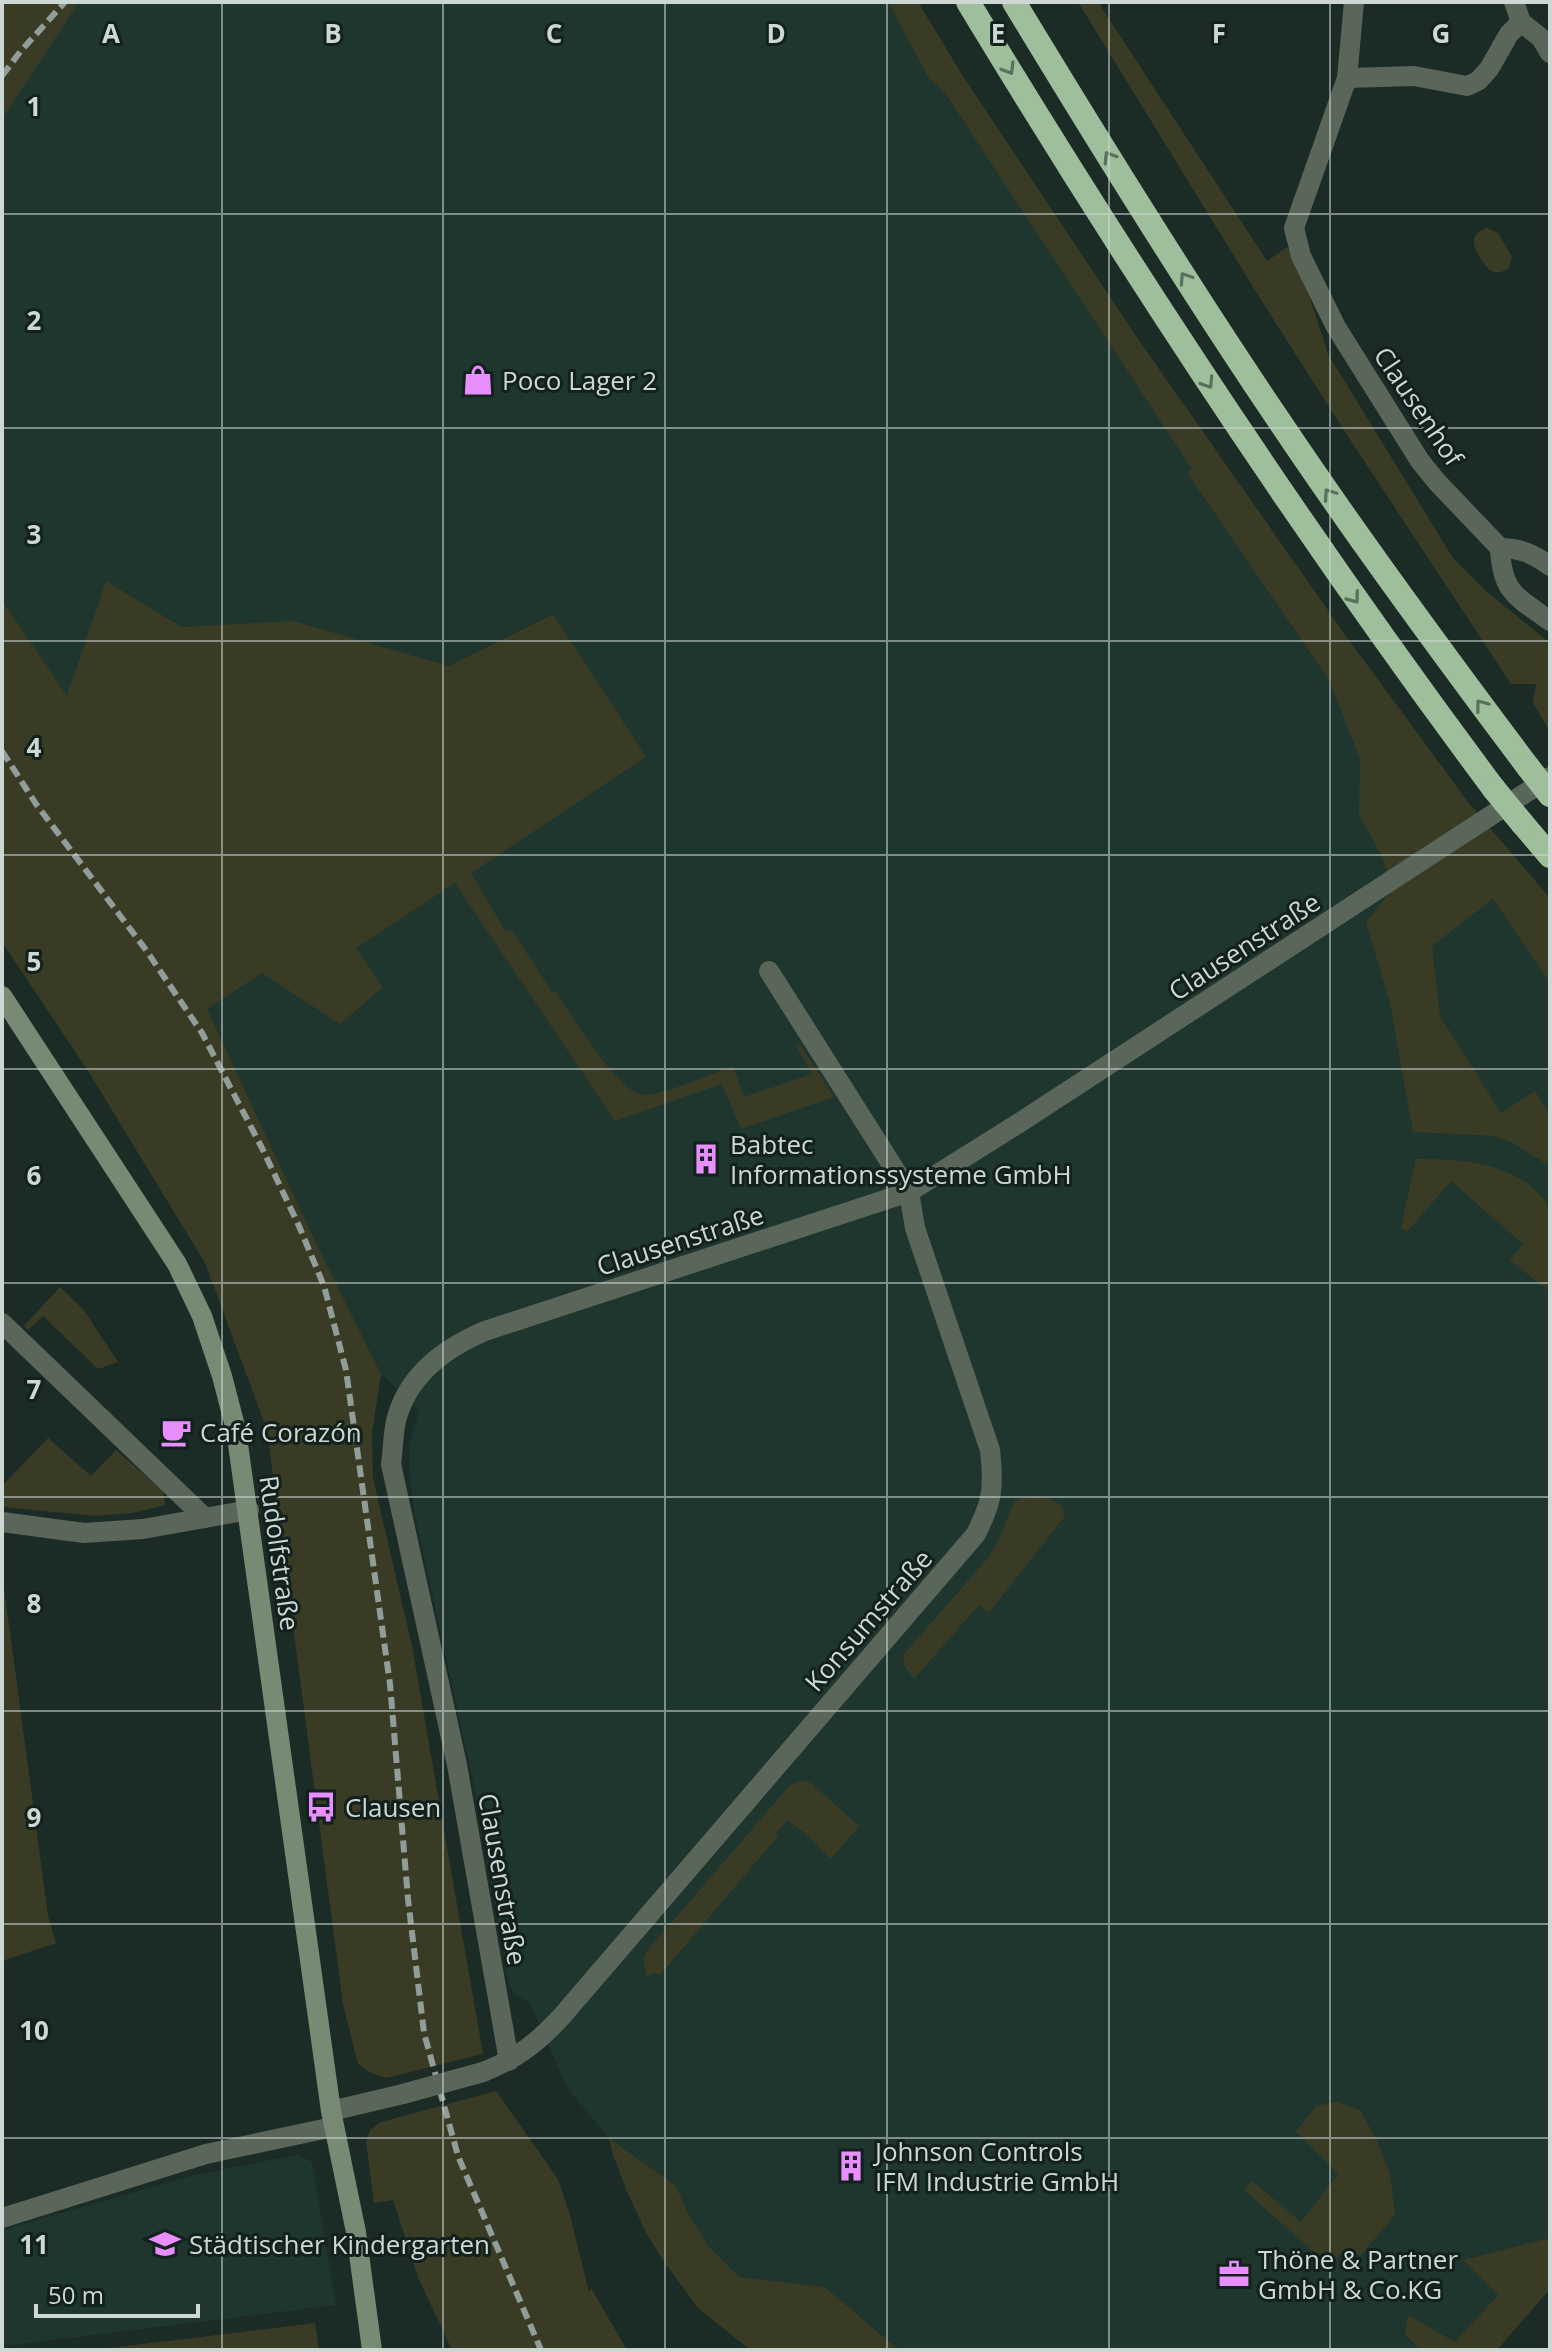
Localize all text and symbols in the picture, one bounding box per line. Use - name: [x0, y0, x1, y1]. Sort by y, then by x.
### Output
- text: A: [102, 15, 120, 51]
- text: B: [324, 15, 342, 51]
- text: C: [546, 15, 562, 51]
- text: D: [766, 15, 786, 51]
- text: E: [991, 15, 1005, 51]
- text: F: [1212, 15, 1226, 51]
- text: G: [1432, 15, 1450, 51]
- one-way arrow: [999, 60, 1015, 75]
- text: 1: [27, 88, 41, 124]
- one-way arrow: [1104, 151, 1119, 166]
- one-way arrow: [1180, 272, 1195, 286]
- text: 2: [27, 302, 42, 338]
- street label: Clausenhof: [1366, 339, 1473, 474]
- place label: Poco Lager 2: [502, 362, 657, 398]
- shop icon: Poco Lager 2: [461, 363, 495, 397]
- one-way arrow: [1198, 374, 1213, 388]
- one-way arrow: [1324, 488, 1339, 502]
- text: 3: [27, 516, 41, 552]
- one-way arrow: [1344, 589, 1359, 603]
- one-way arrow: [1476, 699, 1491, 714]
- text: 4: [27, 729, 42, 765]
- street label: Clausenstraße: [1161, 884, 1327, 1008]
- text: 5: [27, 943, 41, 979]
- place label: Babtec Informationssysteme GmbH: [730, 1126, 1072, 1192]
- building icon: Babtec Informationssysteme GmbH: [689, 1142, 723, 1176]
- text: 6: [27, 1157, 42, 1193]
- street label: Clausenstraße: [592, 1196, 768, 1284]
- text: 7: [27, 1371, 42, 1407]
- place label: Café Corazón: [200, 1414, 362, 1450]
- cafe icon: Café Corazón: [159, 1415, 193, 1449]
- street label: Rudolfstraße: [251, 1473, 309, 1633]
- street label: Konsumstraße: [796, 1541, 940, 1699]
- text: 8: [27, 1585, 41, 1621]
- place label: Clausen: [345, 1789, 441, 1825]
- bus stop icon: Clausen: [304, 1790, 338, 1824]
- street label: Clausenstraße: [470, 1790, 536, 1968]
- text: 9: [27, 1799, 41, 1835]
- text: 10: [19, 2012, 49, 2048]
- place label: Johnson Controls IFM Industrie GmbH: [872, 2133, 1119, 2199]
- building icon: Johnson Controls IFM Industrie GmbH: [834, 2149, 868, 2183]
- text: 11: [19, 2226, 49, 2262]
- place label: Städtischer Kindergarten: [189, 2226, 490, 2262]
- school or university icon: Städtischer Kindergarten: [148, 2227, 182, 2261]
- place label: Thöne & Partner GmbH & Co.KG: [1258, 2241, 1458, 2307]
- office icon: Thöne & Partner GmbH & Co.KG: [1217, 2257, 1251, 2291]
- scale bar: [36, 2268, 198, 2318]
- text: 50 m: [48, 2278, 104, 2311]

